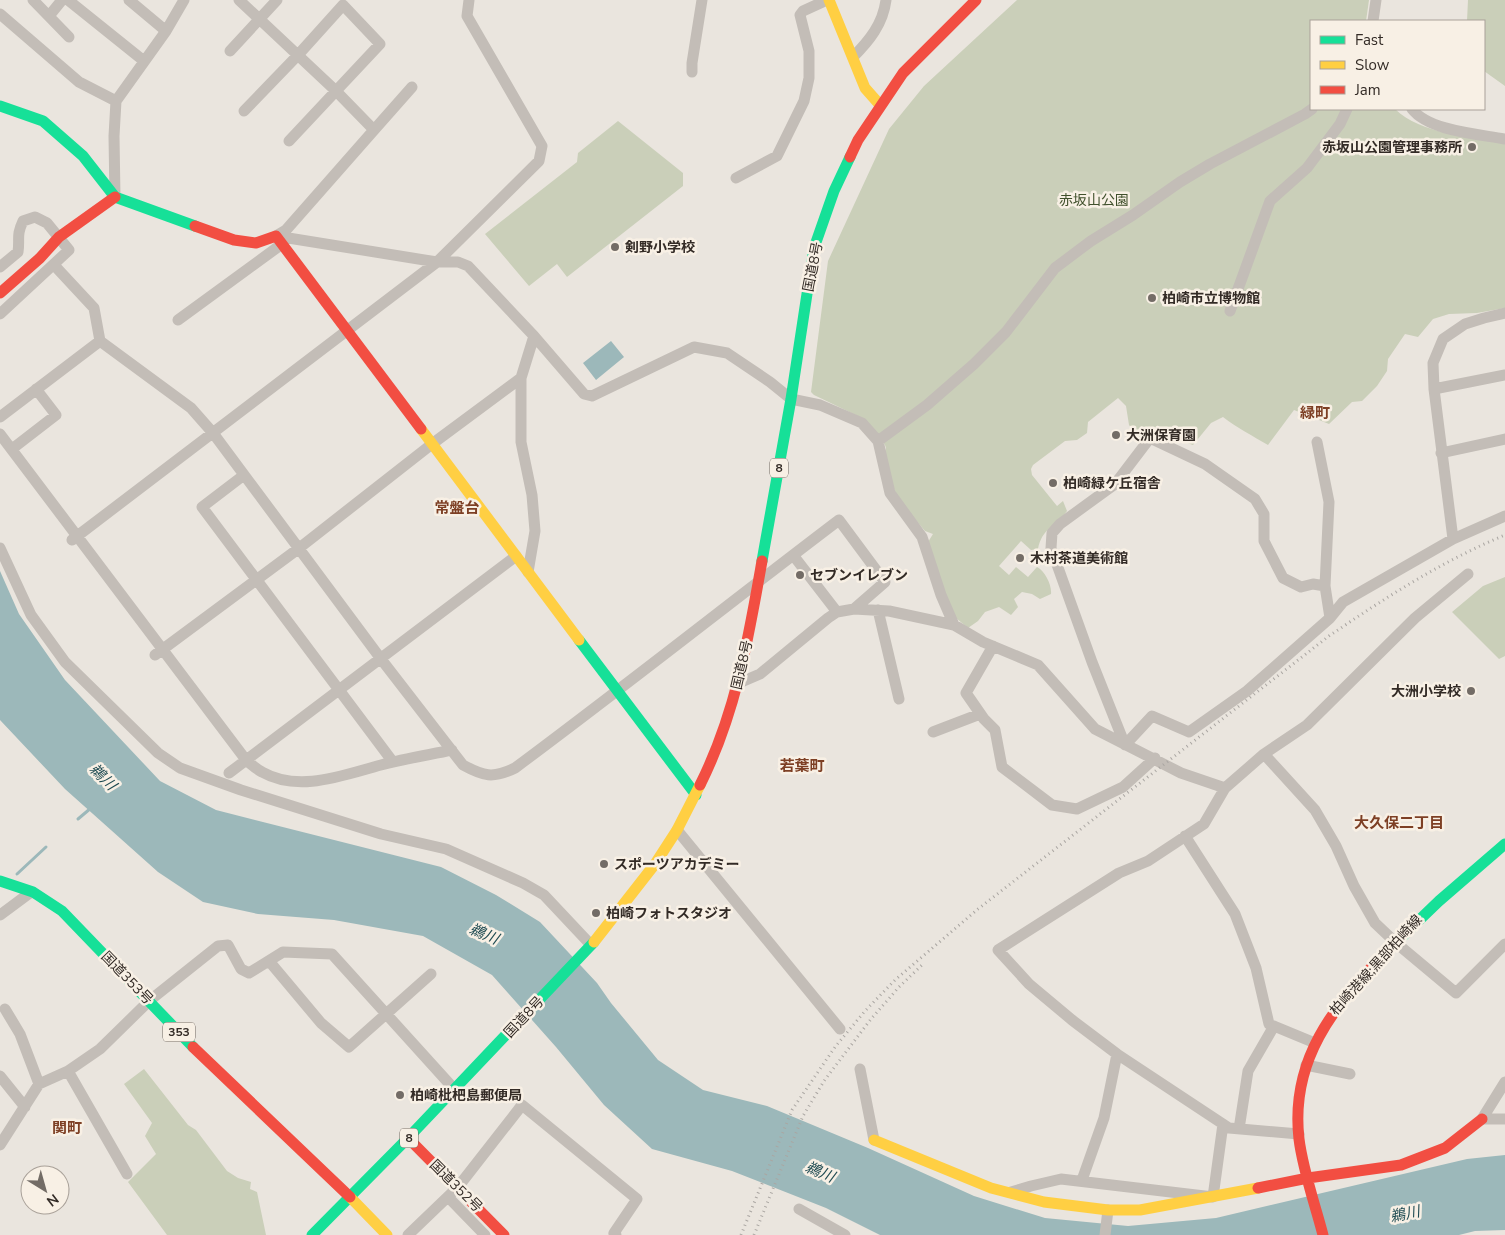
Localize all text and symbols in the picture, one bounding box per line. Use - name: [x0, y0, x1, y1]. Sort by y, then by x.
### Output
- legend: [1310, 20, 1485, 110]
- text: Fast: [1355, 30, 1384, 50]
- text: Slow: [1355, 55, 1390, 75]
- text: Jam: [1354, 80, 1381, 100]
- place label: 赤坂山公園管理事務所: [1322, 138, 1462, 157]
- marker: 赤坂山公園管理事務所: [1466, 141, 1478, 153]
- park label: 赤坂山公園: [1059, 191, 1129, 210]
- place label: 剣野小学校: [625, 238, 695, 257]
- street label: 国道8号: [799, 240, 827, 294]
- marker: 剣野小学校: [609, 241, 621, 253]
- place label: 柏崎市立博物館: [1162, 289, 1260, 308]
- marker: 柏崎市立博物館: [1146, 292, 1158, 304]
- district label: 緑町: [1300, 403, 1330, 423]
- place label: 大洲保育園: [1126, 426, 1196, 445]
- marker: 大洲保育園: [1110, 429, 1122, 441]
- road number: 8: [770, 458, 788, 478]
- place label: 柏崎緑ケ丘宿舎: [1063, 474, 1161, 493]
- marker: 柏崎緑ケ丘宿舎: [1047, 477, 1059, 489]
- district label: 常盤台: [434, 498, 480, 518]
- place label: 木村茶道美術館: [1030, 549, 1128, 568]
- marker: 木村茶道美術館: [1014, 552, 1026, 564]
- place label: セブンイレブン: [810, 566, 908, 585]
- marker: セブンイレブン: [794, 569, 806, 581]
- street label: 国道8号: [727, 638, 757, 692]
- place label: 大洲小学校: [1391, 682, 1461, 701]
- marker: 大洲小学校: [1465, 685, 1477, 697]
- district label: 若葉町: [779, 756, 825, 776]
- water label: 鵜川: [85, 759, 122, 796]
- district label: 大久保二丁目: [1354, 813, 1444, 833]
- place label: スポーツアカデミー: [614, 855, 740, 874]
- marker: スポーツアカデミー: [598, 858, 610, 870]
- place label: 柏崎フォトスタジオ: [606, 904, 732, 923]
- marker: 柏崎フォトスタジオ: [590, 907, 602, 919]
- street label: 柏崎港線;黒部柏崎線: [1326, 911, 1426, 1019]
- water label: 鵜川: [466, 919, 504, 950]
- street label: 国道353号: [97, 947, 157, 1009]
- street label: 国道8号: [500, 992, 548, 1042]
- road number: 353: [163, 1022, 195, 1042]
- place label: 柏崎枇杷島郵便局: [410, 1086, 522, 1105]
- marker: 柏崎枇杷島郵便局: [394, 1089, 406, 1101]
- district label: 関町: [52, 1118, 82, 1138]
- road number: 8: [400, 1128, 418, 1148]
- street label: 国道352号: [426, 1156, 486, 1216]
- water label: 鵜川: [802, 1157, 840, 1188]
- north arrow: [20, 1165, 70, 1215]
- text: N: [43, 1189, 62, 1211]
- water label: 鵜川: [1388, 1201, 1424, 1227]

